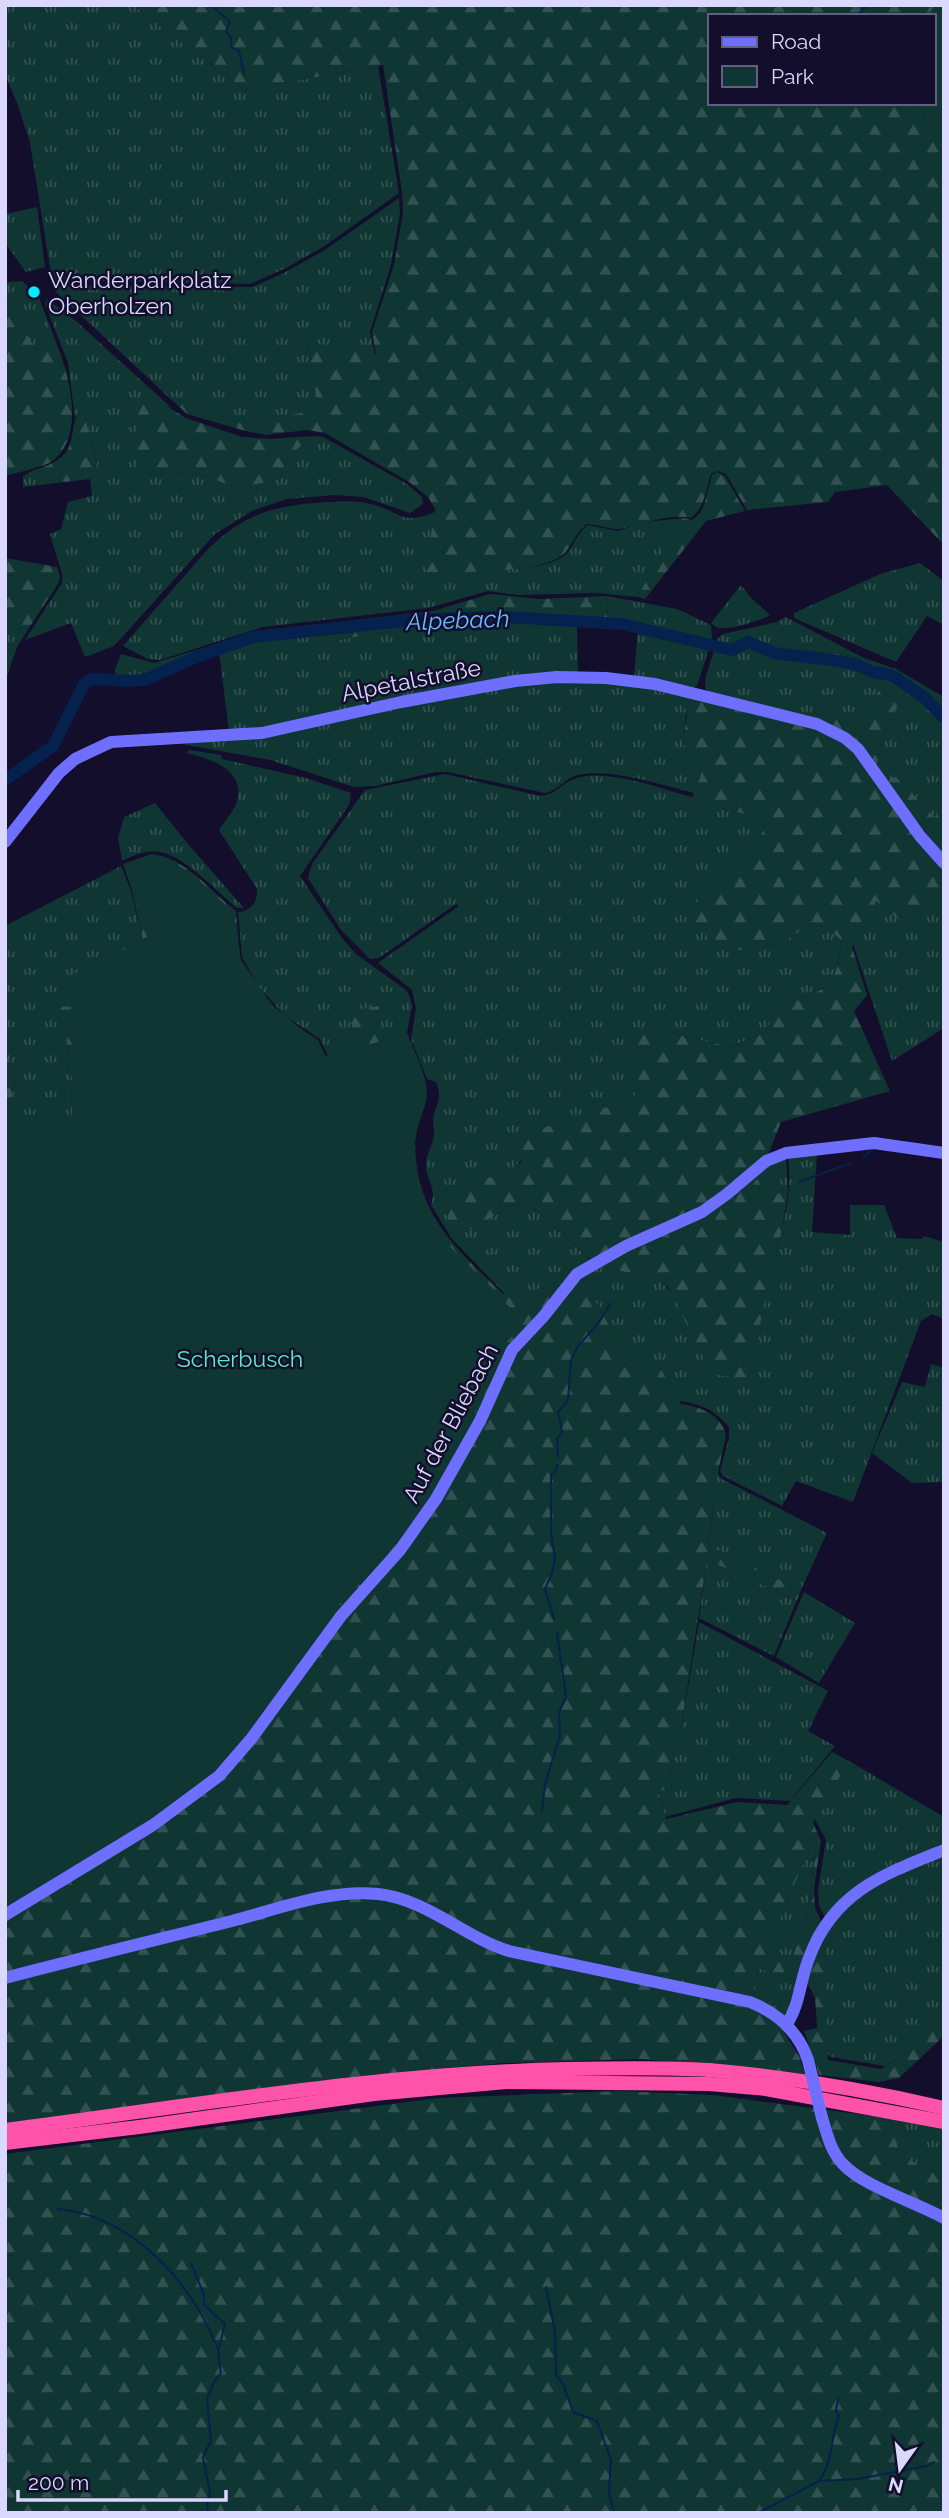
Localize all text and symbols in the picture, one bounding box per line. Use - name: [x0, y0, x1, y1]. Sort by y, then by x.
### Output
- legend: [708, 14, 935, 105]
- text: Road: [771, 29, 821, 54]
- text: Park: [771, 64, 814, 89]
- place label: Wanderparkplatz Oberholzen: [48, 266, 232, 319]
- marker: Wanderparkplatz Oberholzen: [26, 284, 42, 300]
- water label: Alpebach: [404, 604, 510, 636]
- street label: Alpetalstraße: [339, 653, 483, 707]
- street label: Auf der Bliebach: [397, 1339, 503, 1507]
- park label: Scherbusch: [177, 1345, 303, 1372]
- north arrow: [865, 2434, 935, 2504]
- scale bar: [18, 2458, 226, 2502]
- text: 200 m: [28, 2470, 89, 2495]
- text: N: [886, 2473, 906, 2498]

